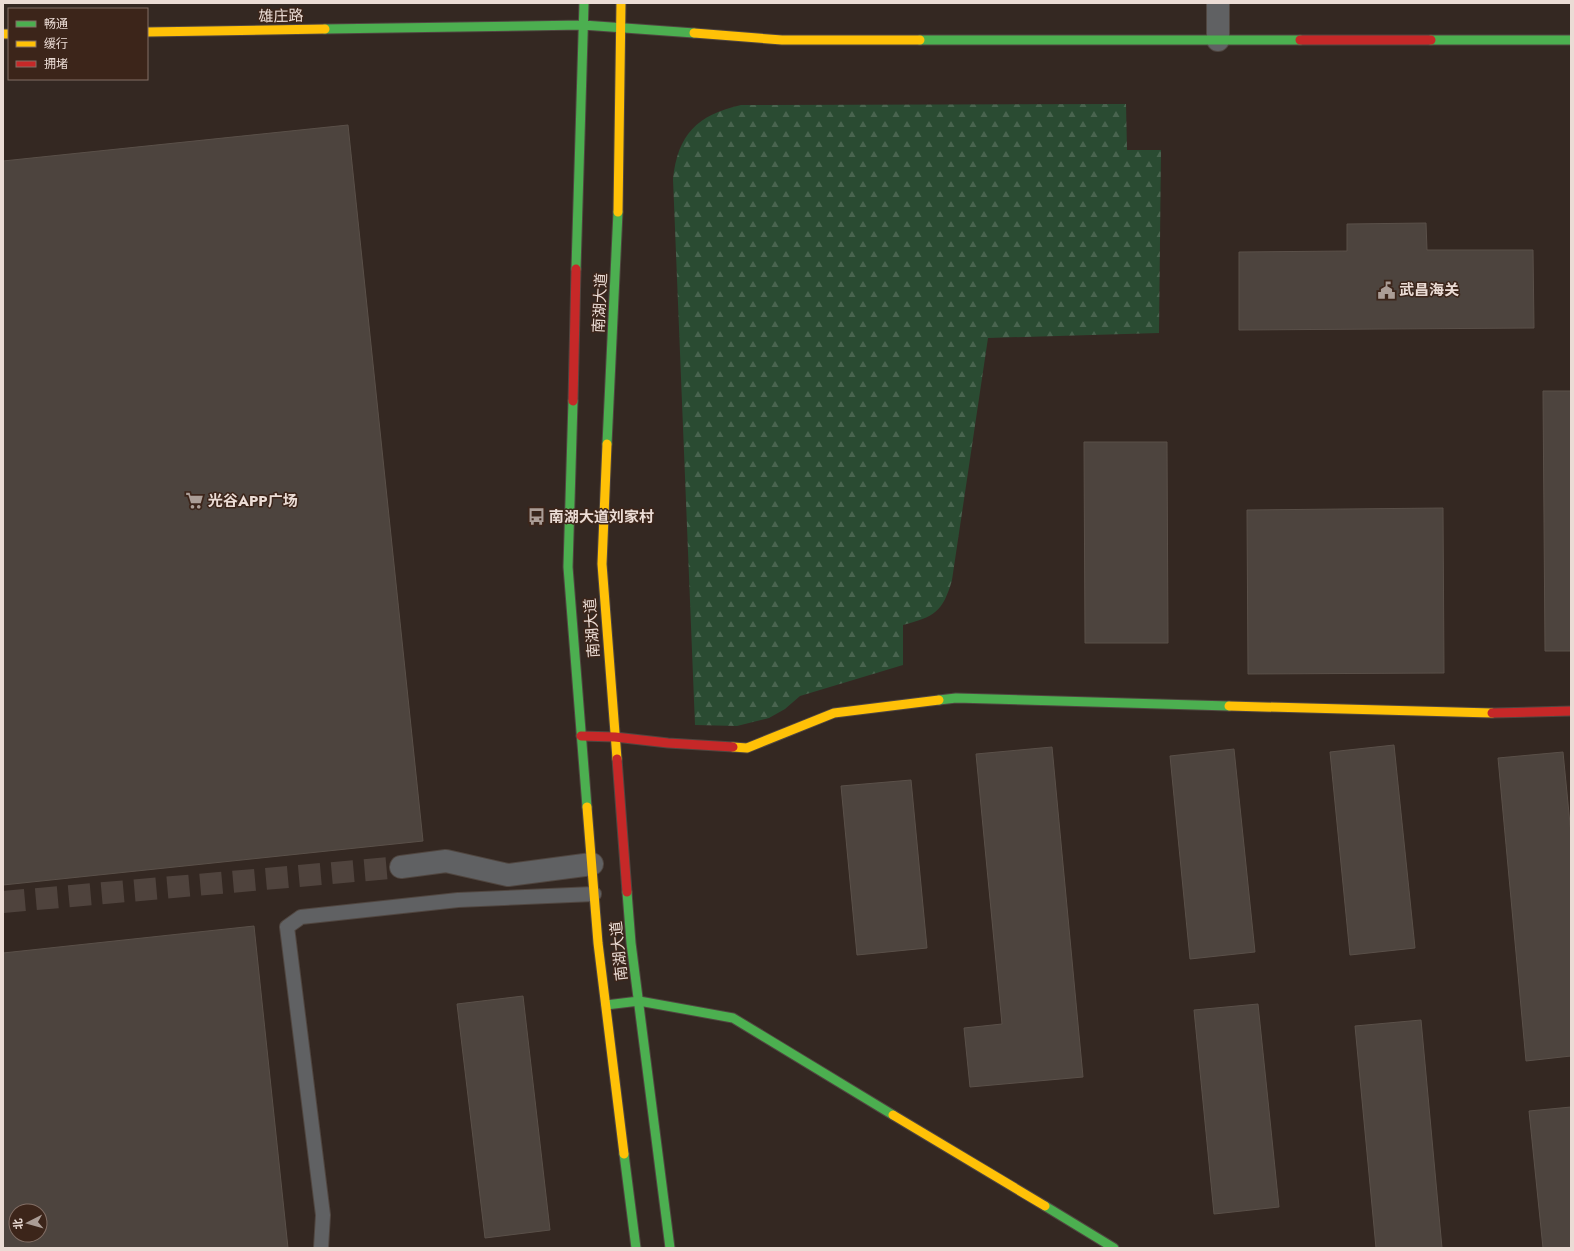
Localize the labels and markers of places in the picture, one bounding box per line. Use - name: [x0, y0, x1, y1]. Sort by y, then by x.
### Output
- place label: 武昌海关: [1399, 279, 1459, 301]
- public building icon: 武昌海关: [1376, 280, 1396, 300]
- place label: 光谷APP广场: [208, 490, 298, 512]
- supermarket icon: 光谷APP广场: [185, 491, 205, 511]
- place label: 南湖大道刘家村: [549, 506, 654, 528]
- bus stop icon: 南湖大道刘家村: [526, 507, 546, 527]

